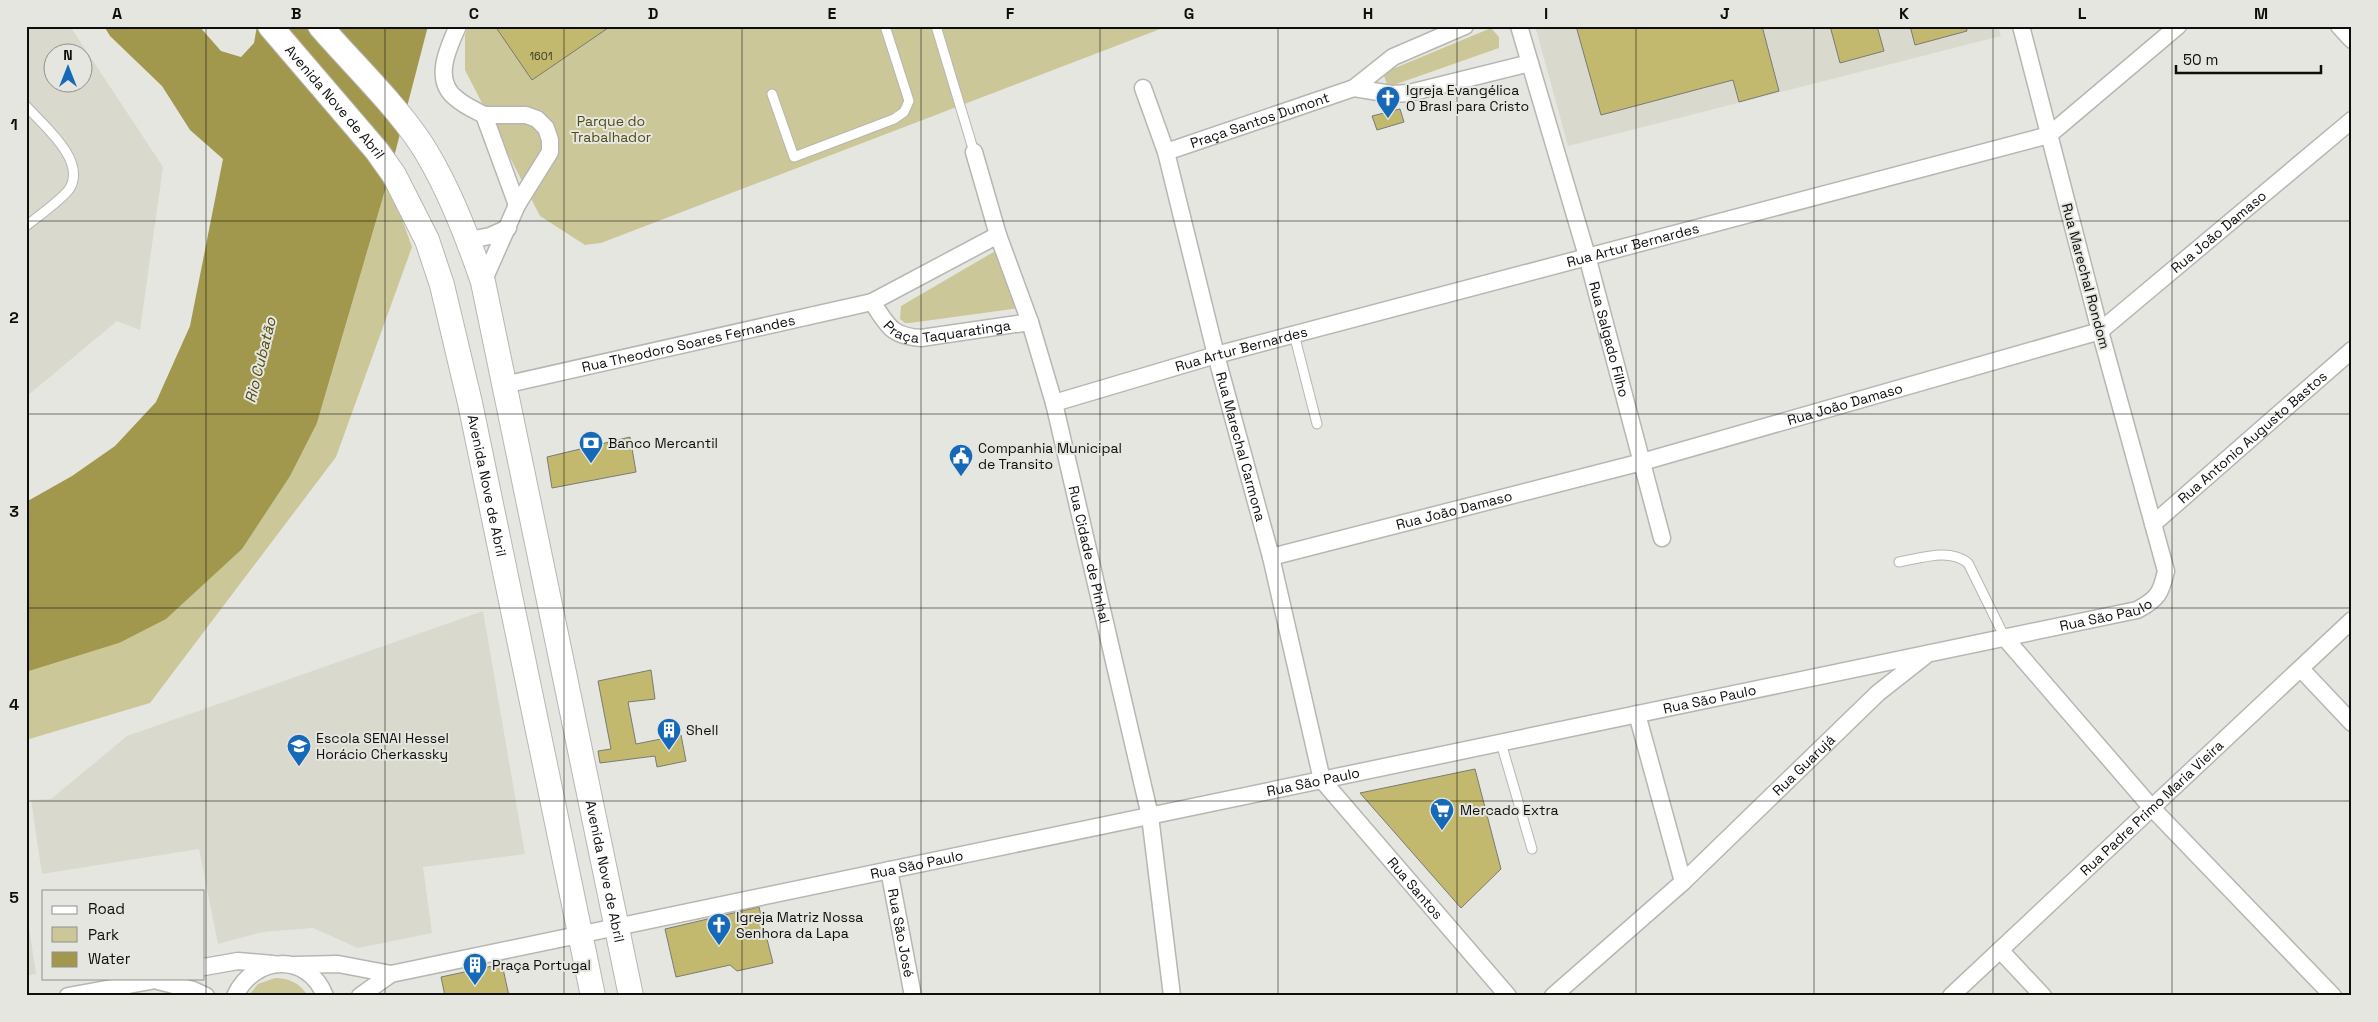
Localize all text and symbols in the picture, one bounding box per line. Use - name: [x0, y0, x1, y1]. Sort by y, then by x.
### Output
- text: A: [112, 3, 122, 24]
- text: B: [291, 3, 301, 24]
- text: C: [469, 3, 479, 24]
- text: D: [648, 3, 658, 24]
- text: E: [828, 3, 837, 24]
- text: F: [1006, 3, 1015, 24]
- text: G: [1184, 3, 1194, 24]
- text: H: [1363, 3, 1373, 24]
- text: I: [1544, 3, 1548, 24]
- text: J: [1720, 3, 1730, 24]
- text: K: [1899, 3, 1909, 24]
- text: L: [2078, 3, 2087, 24]
- text: M: [2254, 3, 2268, 24]
- street label: Avenida Nove de Abril: [281, 41, 389, 162]
- north arrow: [42, 42, 92, 92]
- scale bar: [2176, 42, 2320, 74]
- text: N: [63, 46, 73, 64]
- house number: 1601: [530, 49, 552, 63]
- text: 50 m: [2183, 50, 2218, 69]
- place label: Igreja Evangélica O Brasl para Cristo: [1406, 81, 1529, 115]
- church icon: Igreja Evangélica O Brasl para Cristo: [1375, 85, 1401, 119]
- street label: Praça Santos Dumont: [1188, 88, 1332, 152]
- park label: Parque do Trabalhador: [571, 112, 651, 146]
- text: 1: [10, 114, 18, 135]
- street label: Rua João Damaso: [2167, 187, 2270, 277]
- street label: Rua Marechal Rondom: [2058, 201, 2114, 351]
- street label: Rua Artur Bernardes: [1565, 219, 1701, 271]
- street label: Rua Salgado Filho: [1585, 279, 1633, 399]
- text: 2: [9, 307, 19, 328]
- street label: Rua Theodoro Soares Fernandes: [580, 311, 797, 376]
- water label: Rio Cubatão: [240, 315, 280, 405]
- street label: Praça Taquaratinga: [879, 316, 1012, 347]
- street label: Rua Artur Bernardes: [1173, 322, 1309, 376]
- street label: Rua Antonio Augusto Bastos: [2174, 367, 2331, 507]
- street label: Rua Marechal Carmona: [1212, 370, 1270, 523]
- street label: Rua João Damaso: [1785, 379, 1905, 429]
- street label: Avenida Nove de Abril: [464, 413, 511, 558]
- bank icon: Banco Mercantil: [578, 430, 604, 464]
- place label: Banco Mercantil: [608, 434, 718, 452]
- place label: Companhia Municipal de Transito: [978, 439, 1122, 473]
- public building icon: Companhia Municipal de Transito: [948, 443, 974, 477]
- street label: Rua Cidade de Pinhal: [1064, 484, 1114, 625]
- street label: Rua João Damaso: [1394, 487, 1514, 534]
- text: 3: [9, 501, 19, 522]
- street label: Rua São Paulo: [2058, 594, 2156, 635]
- street label: Rua São Paulo: [1661, 681, 1758, 718]
- text: 4: [9, 694, 19, 715]
- building icon: Shell: [656, 717, 682, 751]
- place label: Shell: [686, 721, 718, 739]
- place label: Escola SENAI Hessel Horácio Cherkassky: [316, 729, 449, 763]
- street label: Rua Guarujá: [1769, 731, 1839, 799]
- school or university icon: Escola SENAI Hessel Horácio Cherkassky: [286, 733, 312, 767]
- street label: Rua Padre Primo Maria Vieira: [2076, 736, 2227, 879]
- street label: Rua São Paulo: [1265, 763, 1361, 800]
- supermarket icon: Mercado Extra: [1429, 797, 1455, 831]
- street label: Avenida Nove de Abril: [582, 799, 629, 944]
- place label: Mercado Extra: [1460, 801, 1559, 819]
- street label: Rua São Paulo: [869, 846, 965, 883]
- street label: Rua Santos: [1383, 853, 1447, 923]
- text: 5: [9, 887, 19, 908]
- street label: Rua São José: [884, 887, 918, 979]
- legend: [42, 890, 205, 980]
- text: Road: [88, 899, 125, 918]
- place label: Igreja Matriz Nossa Senhora da Lapa: [736, 908, 863, 942]
- church icon: Igreja Matriz Nossa Senhora da Lapa: [706, 912, 732, 946]
- text: Park: [88, 925, 119, 944]
- text: Water: [88, 949, 131, 968]
- building icon: Praça Portugal: [462, 952, 488, 986]
- place label: Praça Portugal: [492, 956, 591, 974]

